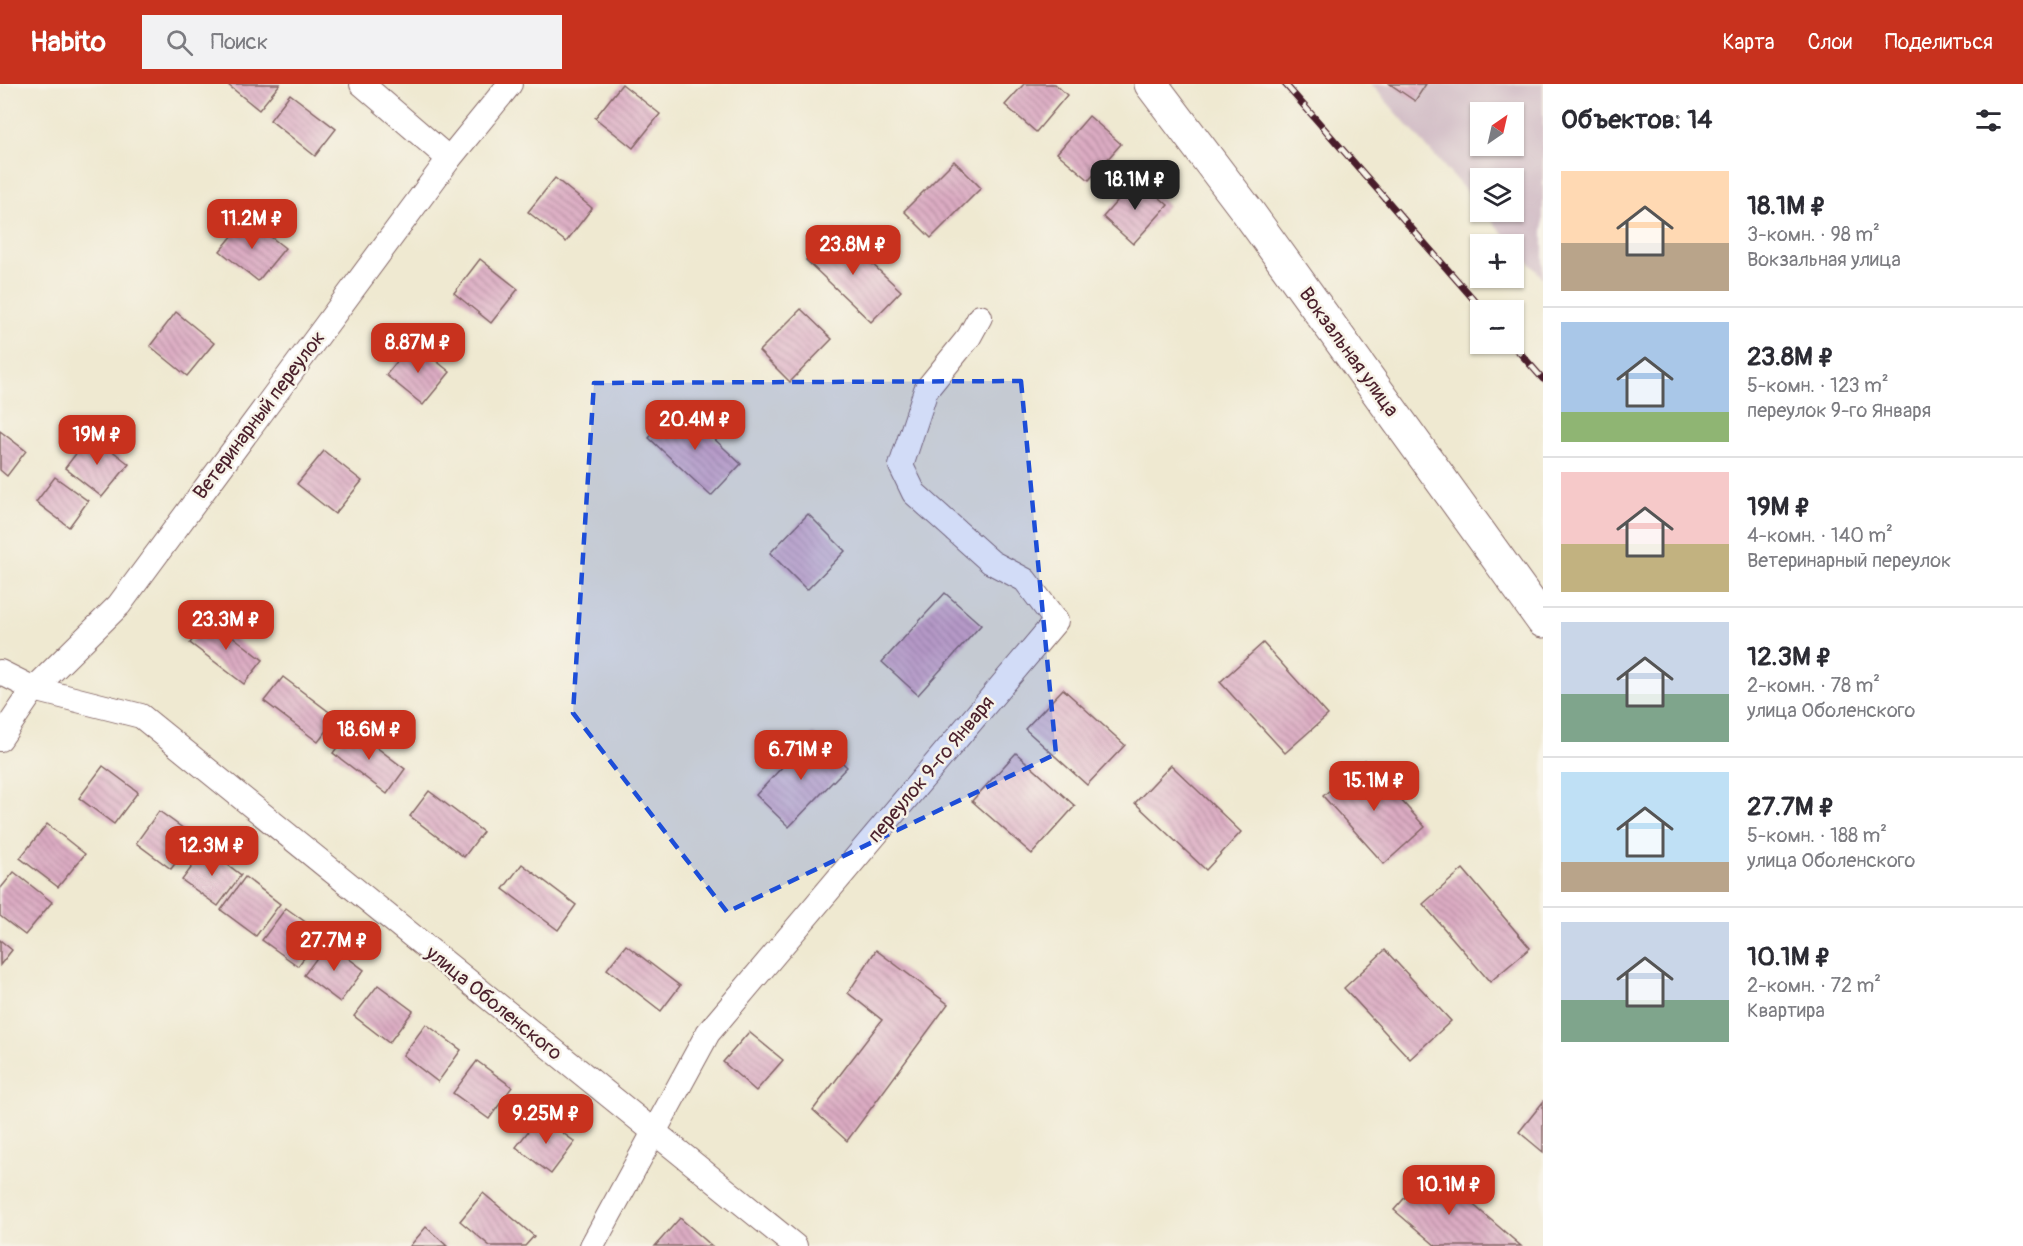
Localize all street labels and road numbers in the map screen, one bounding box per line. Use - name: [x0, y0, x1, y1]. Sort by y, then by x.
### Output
- street label: Вокзальная улица: [1294, 282, 1404, 422]
- street label: Ветеринарный переулок: [188, 326, 330, 504]
- street label: переулок 9-го Января: [862, 690, 1000, 848]
- street label: улица Оболенского: [420, 940, 567, 1066]

